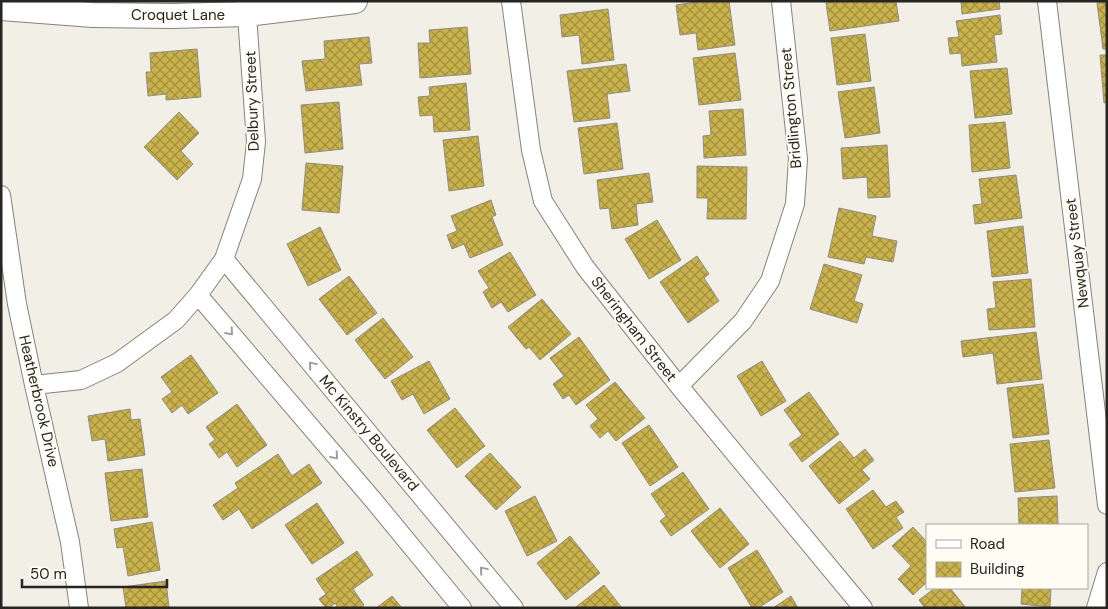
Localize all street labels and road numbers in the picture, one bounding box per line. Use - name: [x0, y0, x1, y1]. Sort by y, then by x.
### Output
- street label: Croquet Lane: [131, 5, 225, 25]
- street label: Bridlington Street: [776, 47, 806, 169]
- street label: Delbury Street: [240, 50, 264, 152]
- street label: Newquay Street: [1060, 197, 1094, 309]
- street label: Sheringham Street: [587, 272, 682, 386]
- street label: Heatherbrook Drive: [14, 333, 64, 469]
- street label: Mc Kinstry Boulevard: [315, 371, 423, 495]

